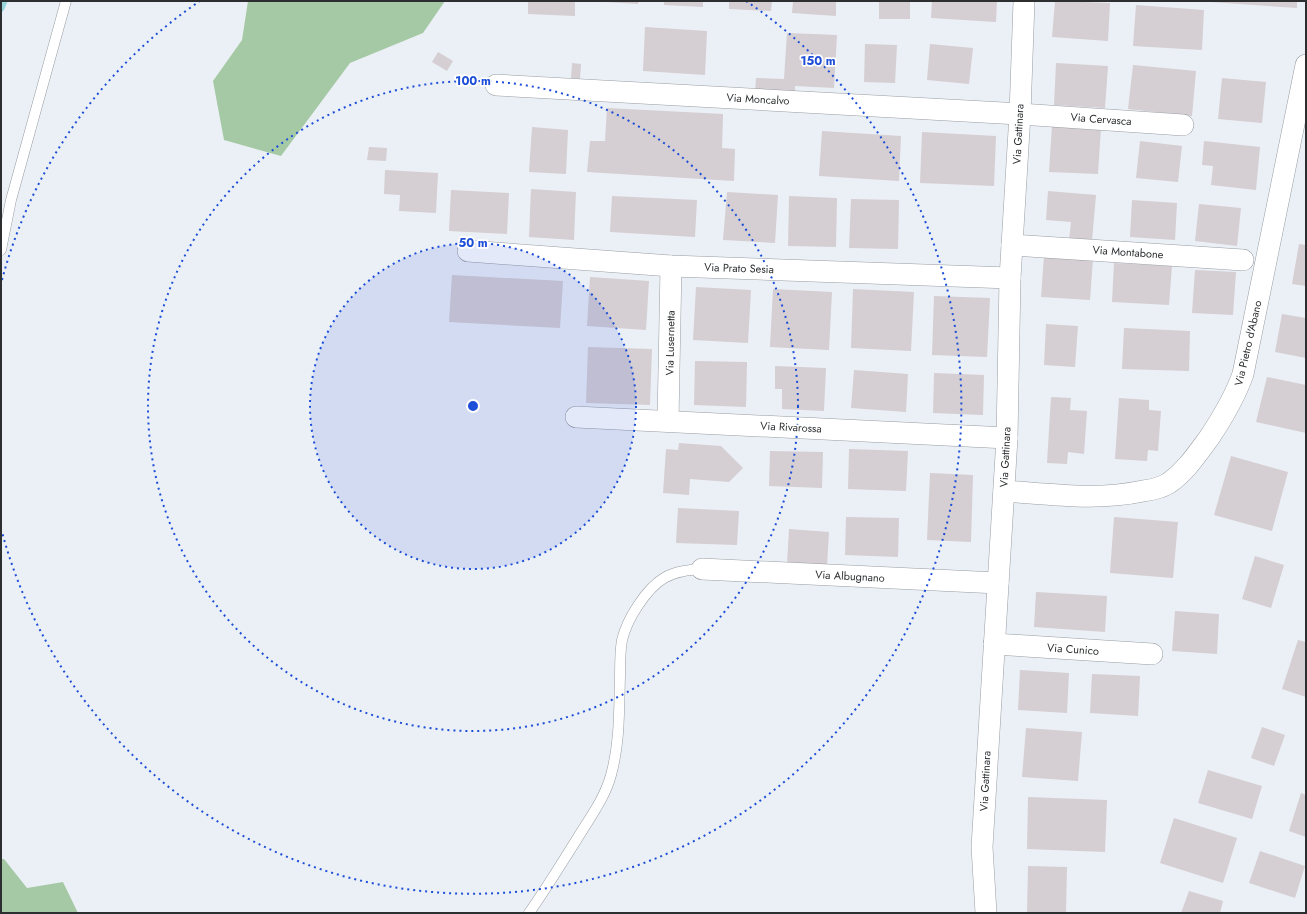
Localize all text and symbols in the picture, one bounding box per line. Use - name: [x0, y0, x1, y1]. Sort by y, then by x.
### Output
- text: 150 m: [800, 52, 836, 70]
- text: 100 m: [455, 72, 491, 90]
- street label: Via Moncalvo: [726, 89, 790, 109]
- street label: Via Gattinara: [1008, 103, 1028, 165]
- street label: Via Cervasca: [1070, 109, 1132, 129]
- text: 50 m: [458, 234, 488, 252]
- street label: Via Montabone: [1092, 242, 1164, 262]
- street label: Via Prato Sesia: [704, 259, 774, 277]
- street label: Via Pietro d'Abano: [1230, 299, 1266, 387]
- street label: Via Lusernetta: [661, 310, 679, 376]
- centre of rings: [466, 399, 480, 413]
- street label: Via Rivarossa: [760, 417, 822, 437]
- street label: Via Gattinara: [995, 426, 1015, 488]
- street label: Via Albugnano: [815, 566, 885, 586]
- street label: Via Cunico: [1047, 639, 1099, 659]
- street label: Via Gattinara: [975, 750, 995, 812]

